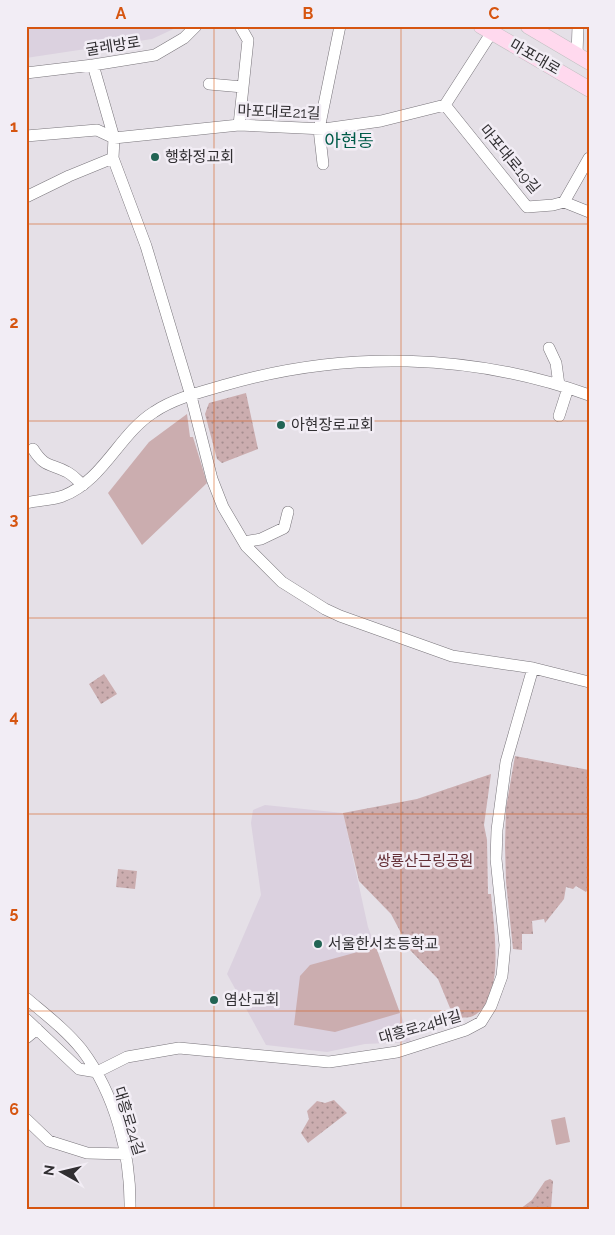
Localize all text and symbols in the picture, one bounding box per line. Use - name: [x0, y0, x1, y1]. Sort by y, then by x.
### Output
- text: A: [116, 4, 127, 23]
- text: B: [303, 4, 314, 23]
- text: C: [489, 4, 500, 23]
- street label: 굴레방로: [84, 33, 142, 59]
- street label: 마포대로: [507, 35, 563, 79]
- street label: 마포대로21길: [237, 102, 321, 122]
- text: 1: [10, 117, 18, 136]
- street label: 마포대로19길: [476, 121, 544, 197]
- district label: 아현동: [324, 130, 374, 151]
- place label: 행화정교회: [165, 148, 234, 166]
- marker: 행화정교회: [149, 151, 161, 163]
- text: 2: [9, 313, 19, 332]
- place label: 아현장로교회: [291, 416, 374, 434]
- marker: 아현장로교회: [275, 419, 287, 431]
- text: 3: [10, 510, 19, 529]
- text: 4: [9, 707, 19, 726]
- park label: 쌍룡산근링공원: [377, 852, 473, 870]
- text: 5: [10, 903, 19, 922]
- place label: 서울한서초등학교: [328, 935, 438, 953]
- marker: 서울한서초등학교: [312, 938, 324, 950]
- place label: 염산교회: [224, 991, 279, 1009]
- marker: 염산교회: [208, 994, 220, 1006]
- street label: 대흥로24바길: [377, 1007, 463, 1047]
- street label: 대흥로24길: [110, 1084, 148, 1158]
- text: 6: [9, 1100, 19, 1119]
- north arrow: [38, 1148, 88, 1198]
- text: N: [40, 1164, 58, 1177]

